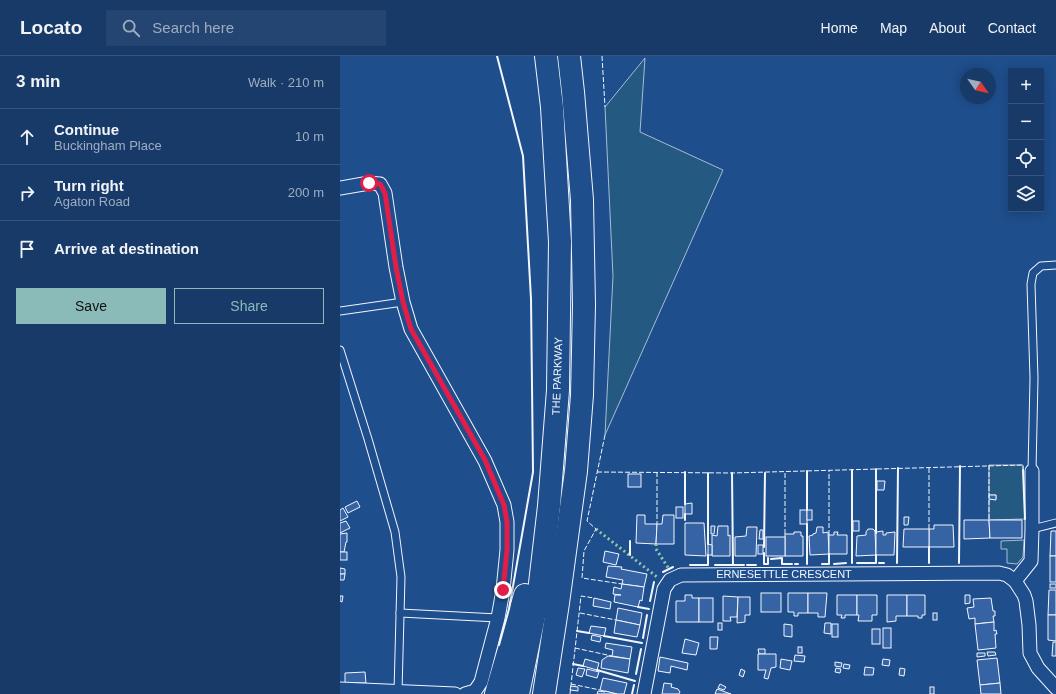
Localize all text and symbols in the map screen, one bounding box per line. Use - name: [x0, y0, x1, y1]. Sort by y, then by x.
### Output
- search box: [106, 10, 386, 46]
- text: Locato: [20, 17, 82, 38]
- icon: search: [120, 17, 142, 39]
- text: Search here: [152, 19, 234, 36]
- text: Home: [821, 20, 858, 36]
- text: Map: [880, 20, 907, 36]
- text: About: [929, 20, 966, 36]
- text: Contact: [988, 20, 1036, 36]
- north arrow: [960, 68, 996, 104]
- map controls: [1008, 68, 1044, 212]
- button: +: [1008, 68, 1044, 104]
- text: 3 min: [16, 72, 60, 91]
- text: Walk · 210 m: [248, 75, 324, 90]
- button: −: [1008, 104, 1044, 140]
- text: Continue: [54, 121, 119, 138]
- icon: ahead: [16, 126, 38, 148]
- text: 10 m: [295, 129, 324, 144]
- text: Buckingham Place: [54, 138, 162, 153]
- button: locate: [1008, 140, 1044, 176]
- route start: [360, 174, 378, 192]
- button: layers: [1008, 176, 1044, 212]
- text: Turn right: [54, 177, 124, 194]
- icon: right: [16, 182, 38, 204]
- text: 200 m: [288, 185, 324, 200]
- text: Agaton Road: [54, 194, 130, 209]
- icon: arrive: [16, 238, 38, 260]
- text: Arrive at destination: [54, 240, 199, 257]
- button: Save: [16, 288, 166, 324]
- button: Share: [174, 288, 324, 324]
- street label: THE PARKWAY: [550, 336, 564, 415]
- street label: ERNESETTLE CRESCENT: [716, 568, 852, 580]
- route end: [494, 581, 512, 599]

